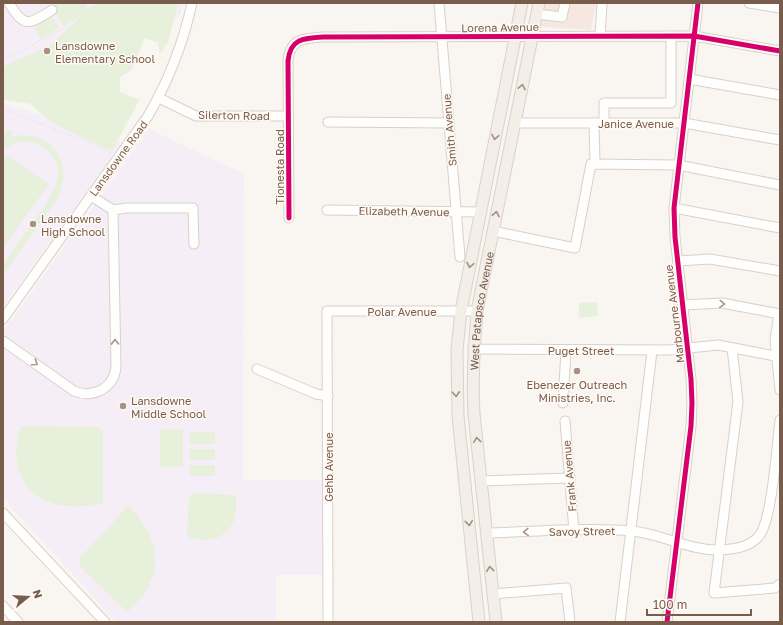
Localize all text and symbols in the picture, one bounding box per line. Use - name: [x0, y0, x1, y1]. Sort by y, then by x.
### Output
- street label: Lorena Avenue: [461, 20, 539, 34]
- place label: Lansdowne Elementary School: [55, 39, 155, 65]
- marker: Lansdowne Elementary School: [42, 46, 52, 56]
- one-way arrow: [517, 84, 526, 90]
- street label: Smith Avenue: [439, 93, 459, 167]
- street label: Silerton Road: [198, 108, 270, 122]
- street label: Janice Avenue: [598, 117, 674, 130]
- street label: Lansdowne Road: [86, 118, 150, 198]
- street label: Tionesta Road: [273, 129, 286, 205]
- one-way arrow: [491, 134, 500, 140]
- street label: Elizabeth Avenue: [358, 204, 450, 218]
- one-way arrow: [492, 211, 500, 217]
- place label: Lansdowne High School: [41, 212, 106, 238]
- marker: Lansdowne High School: [28, 219, 38, 229]
- street label: West Patapsco Avenue: [467, 250, 495, 370]
- one-way arrow: [466, 262, 474, 268]
- street label: Marbourne Avenue: [662, 264, 686, 364]
- one-way arrow: [719, 299, 725, 308]
- street label: Polar Avenue: [367, 305, 437, 318]
- one-way arrow: [111, 339, 119, 345]
- street label: Puget Street: [548, 344, 614, 357]
- one-way arrow: [31, 358, 38, 366]
- marker: Ebenezer Outreach Ministries, Inc.: [572, 366, 582, 376]
- place label: Ebenezer Outreach Ministries, Inc.: [527, 378, 627, 404]
- one-way arrow: [452, 391, 461, 397]
- place label: Lansdowne Middle School: [131, 394, 206, 420]
- marker: Lansdowne Middle School: [118, 401, 128, 411]
- street label: Gehb Avenue: [322, 432, 335, 502]
- one-way arrow: [473, 437, 482, 443]
- street label: Frank Avenue: [559, 440, 579, 512]
- one-way arrow: [464, 520, 473, 526]
- street label: Savoy Street: [548, 524, 616, 538]
- one-way arrow: [523, 528, 529, 537]
- one-way arrow: [486, 566, 495, 572]
- north arrow: [8, 577, 48, 617]
- text: N: [31, 588, 45, 600]
- scale bar: [647, 591, 751, 617]
- text: 100 m: [653, 597, 687, 612]

